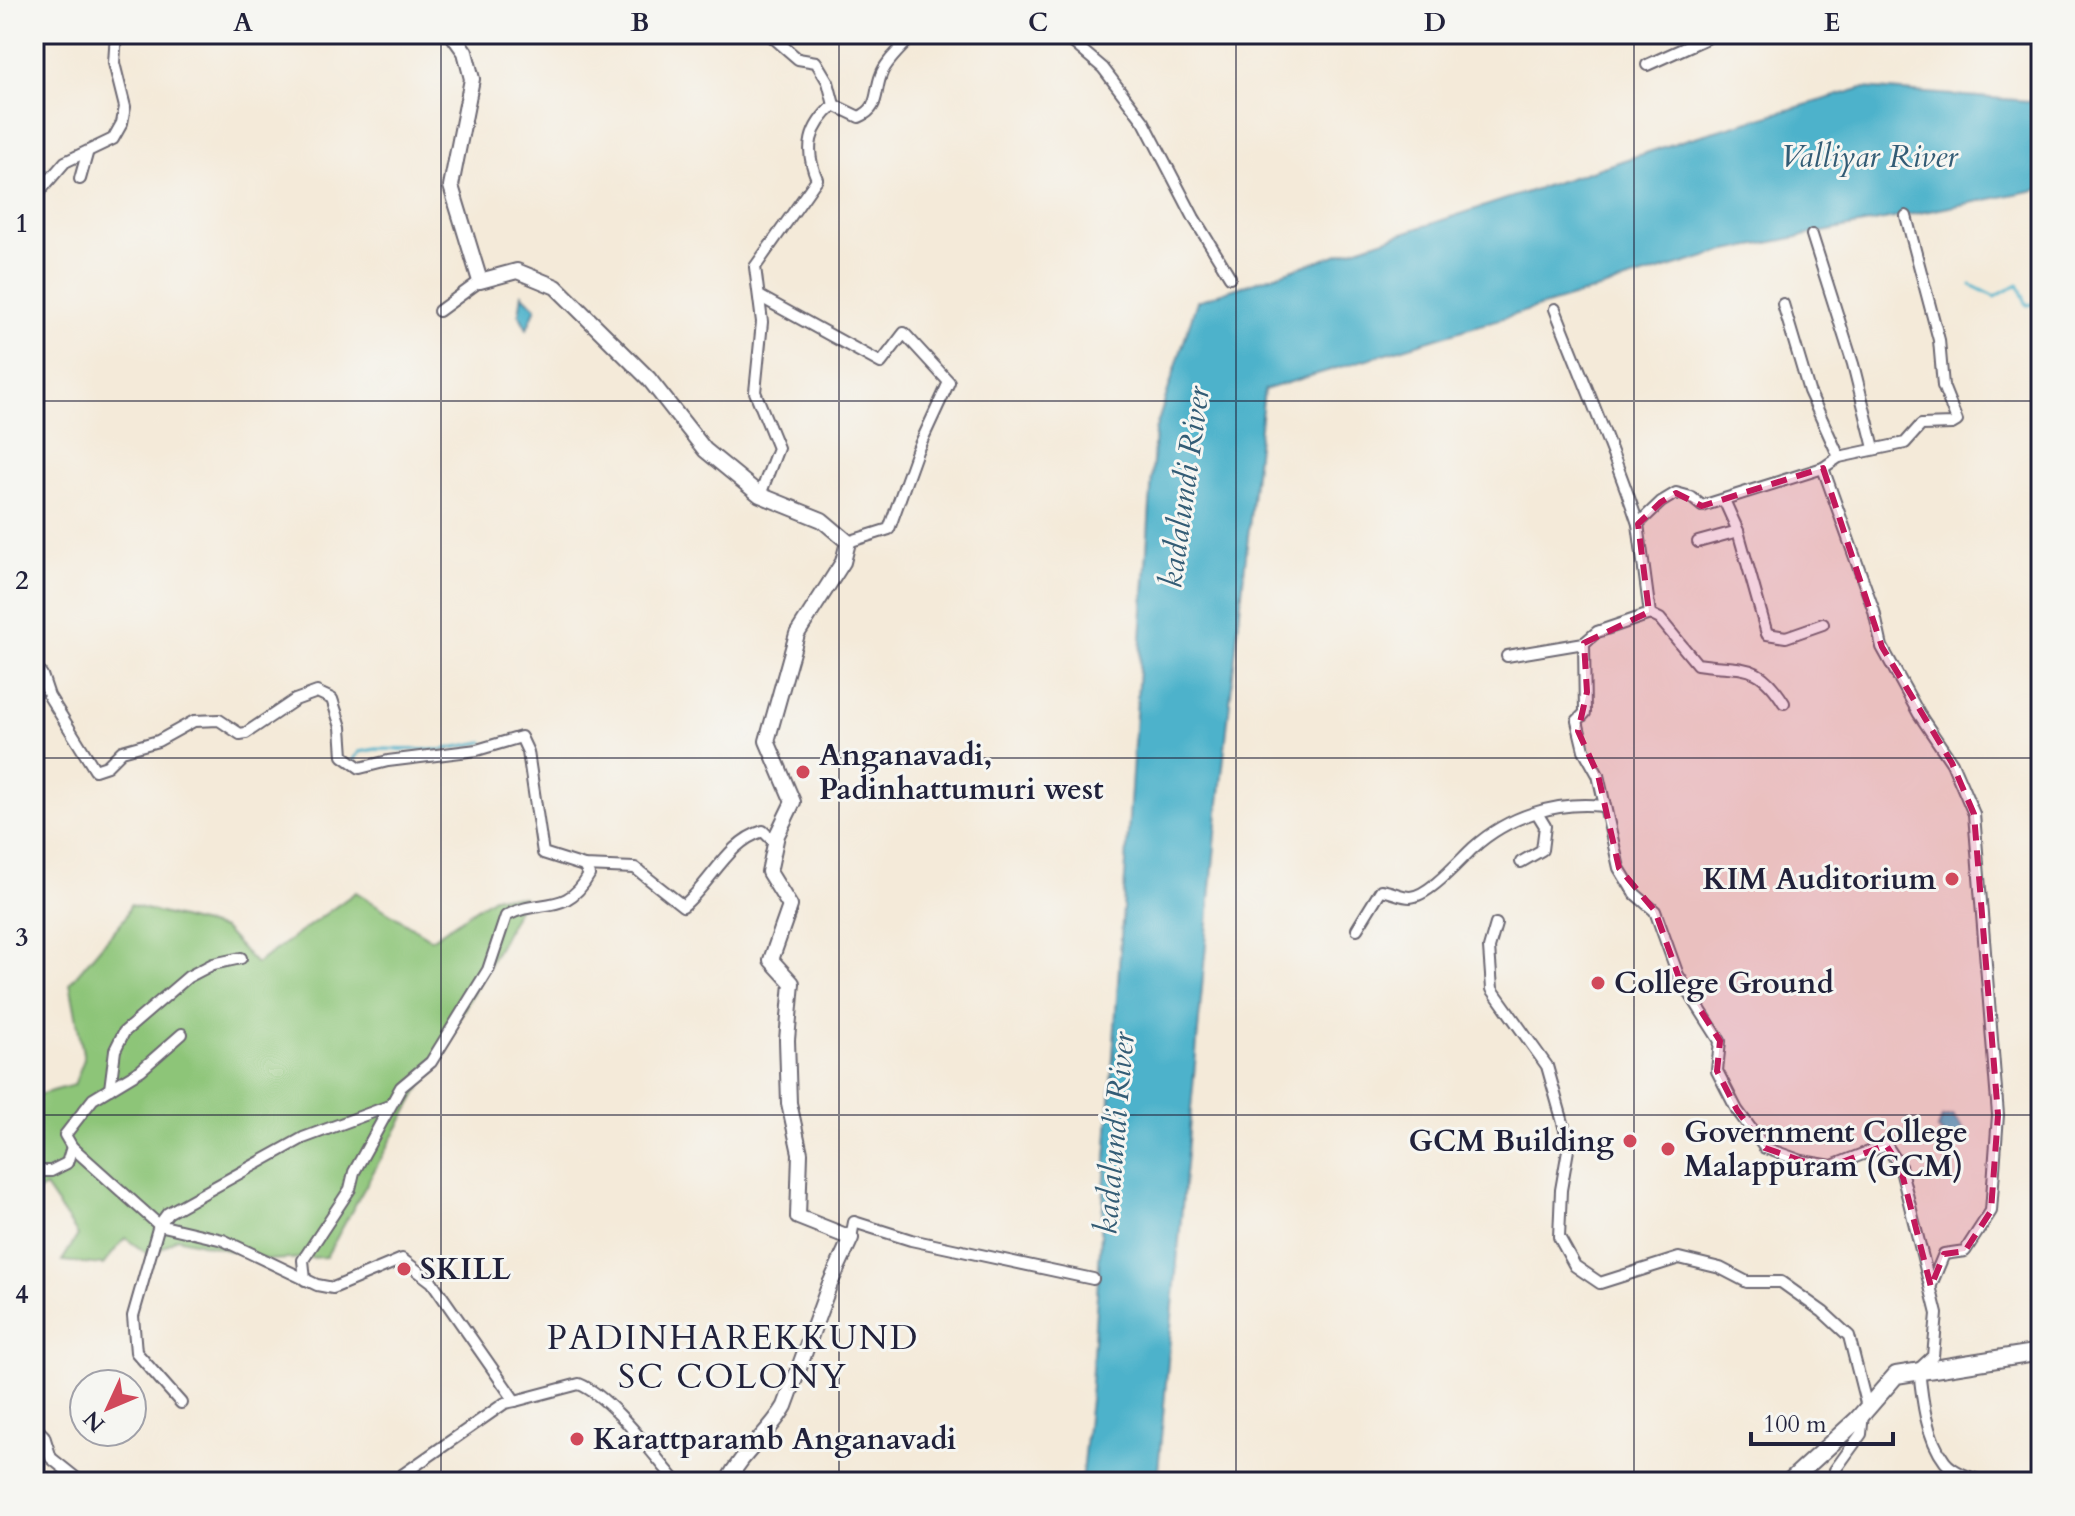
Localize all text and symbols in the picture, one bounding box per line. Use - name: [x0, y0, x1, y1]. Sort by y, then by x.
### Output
- text: A: [233, 5, 253, 40]
- text: B: [631, 5, 649, 40]
- text: C: [1028, 5, 1048, 40]
- text: D: [1424, 5, 1446, 40]
- text: E: [1824, 5, 1840, 40]
- water label: Valliyar River: [1780, 135, 1959, 179]
- text: 1: [15, 206, 29, 241]
- water label: kadalundi River: [1149, 382, 1221, 591]
- text: 2: [15, 563, 29, 598]
- place label: Anganavadi, Padinhattumuri west: [819, 735, 1104, 810]
- marker: Anganavadi, Padinhattumuri west: [794, 763, 812, 781]
- place label: KIM Auditorium: [1702, 859, 1936, 900]
- marker: KIM Auditorium: [1943, 870, 1961, 888]
- text: 3: [15, 920, 29, 955]
- place label: College Ground: [1614, 963, 1834, 1004]
- marker: College Ground: [1589, 974, 1607, 992]
- water label: kadalundi River: [1084, 1029, 1146, 1236]
- place label: Government College Malappuram (GCM): [1684, 1112, 1968, 1187]
- place label: GCM Building: [1409, 1121, 1614, 1162]
- marker: GCM Building: [1621, 1132, 1639, 1150]
- marker: Government College Malappuram (GCM): [1659, 1140, 1677, 1158]
- place label: SKILL: [420, 1249, 511, 1290]
- marker: SKILL: [395, 1260, 413, 1278]
- text: 4: [15, 1277, 29, 1312]
- district label: PADINHAREKKUND SC COLONY: [547, 1315, 919, 1400]
- north arrow: [68, 1368, 148, 1448]
- scale bar: [1751, 1396, 1893, 1446]
- text: N: [77, 1404, 112, 1438]
- text: 100 m: [1763, 1408, 1827, 1441]
- place label: Karattparamb Anganavadi: [593, 1419, 956, 1460]
- marker: Karattparamb Anganavadi: [568, 1430, 586, 1448]

